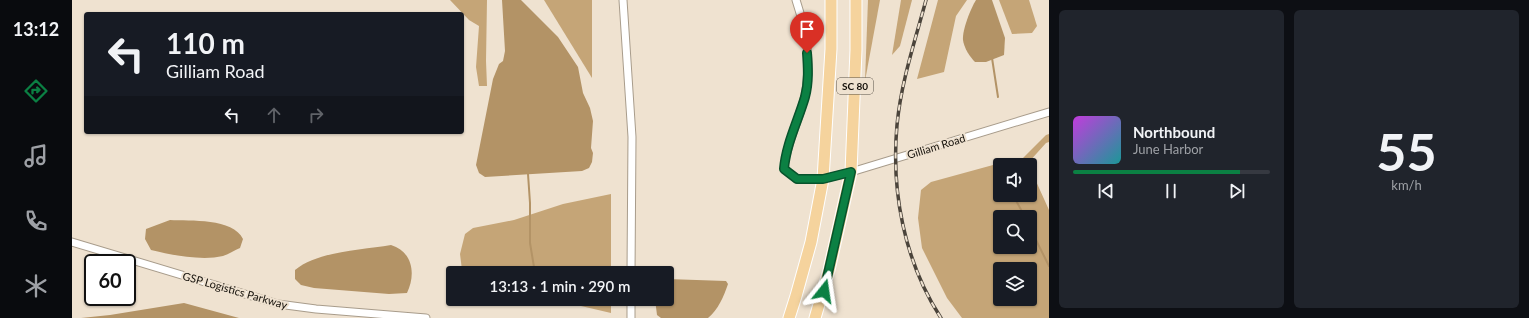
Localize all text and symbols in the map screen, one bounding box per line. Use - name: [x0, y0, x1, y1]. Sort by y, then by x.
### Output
- pin: [790, 12, 824, 53]
- text: 13:12: [13, 18, 59, 40]
- icon: arrive: [796, 18, 818, 40]
- text: 110 m: [166, 26, 245, 60]
- icon: left: [100, 28, 152, 80]
- text: Gilliam Road: [166, 60, 265, 82]
- icon: directions: [22, 77, 50, 105]
- road number: SC 80: [837, 78, 873, 94]
- icon: left: [221, 104, 243, 126]
- icon: ahead: [263, 104, 285, 126]
- icon: right: [305, 104, 327, 126]
- text: 55: [1376, 120, 1437, 182]
- text: Northbound: [1133, 123, 1215, 141]
- street label: Gilliam Road: [905, 131, 967, 161]
- text: June Harbor: [1133, 141, 1203, 157]
- icon: music: [22, 142, 50, 170]
- map controls: [993, 158, 1037, 306]
- button: sound: [993, 158, 1037, 202]
- text: km/h: [1391, 177, 1422, 193]
- icon: previous: [1095, 180, 1117, 202]
- icon: pause: [1160, 180, 1182, 202]
- icon: next: [1226, 180, 1248, 202]
- icon: phone: [22, 207, 50, 235]
- button: search: [993, 210, 1037, 254]
- speed limit sign: 60: [84, 254, 136, 306]
- button: layers: [993, 262, 1037, 306]
- street label: GSP Logistics Parkway: [181, 269, 289, 311]
- position arrow: [803, 270, 845, 312]
- icon: climate: [22, 272, 50, 300]
- text: 13:13 · 1 min · 290 m: [490, 277, 630, 295]

